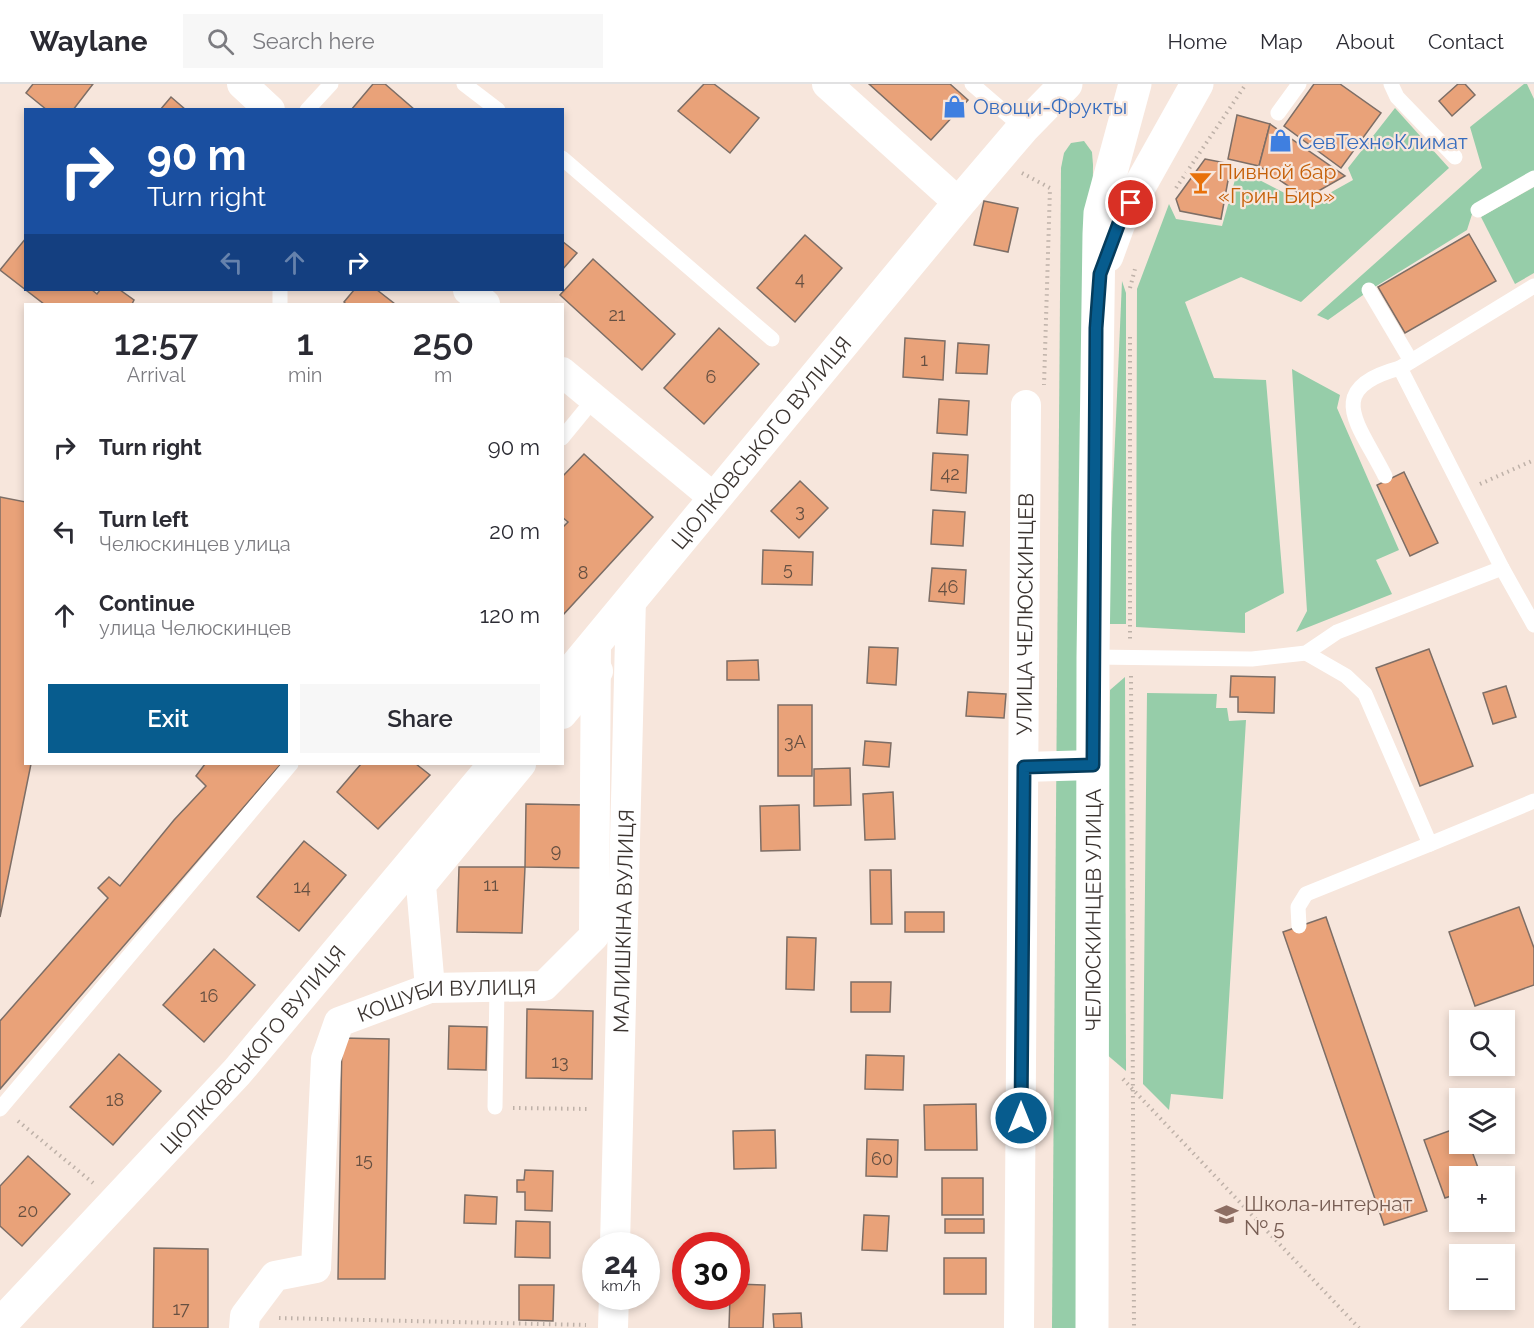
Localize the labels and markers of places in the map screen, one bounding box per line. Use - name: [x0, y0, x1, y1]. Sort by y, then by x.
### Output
- shop icon: Овощи-Фрукты: [942, 93, 968, 119]
- place label: Овощи-Фрукты: [973, 94, 1127, 119]
- shop icon: СевТехноКлимат: [1267, 128, 1293, 154]
- place label: СевТехноКлимат: [1298, 129, 1468, 154]
- place label: Пивной бар «Грин Бир»: [1218, 159, 1336, 208]
- bar icon: Пивной бар «Грин Бир»: [1187, 170, 1213, 196]
- pin: [1105, 177, 1156, 228]
- place label: Школа-интернат № 5: [1244, 1191, 1413, 1240]
- school or university icon: Школа-интернат № 5: [1213, 1202, 1239, 1228]

